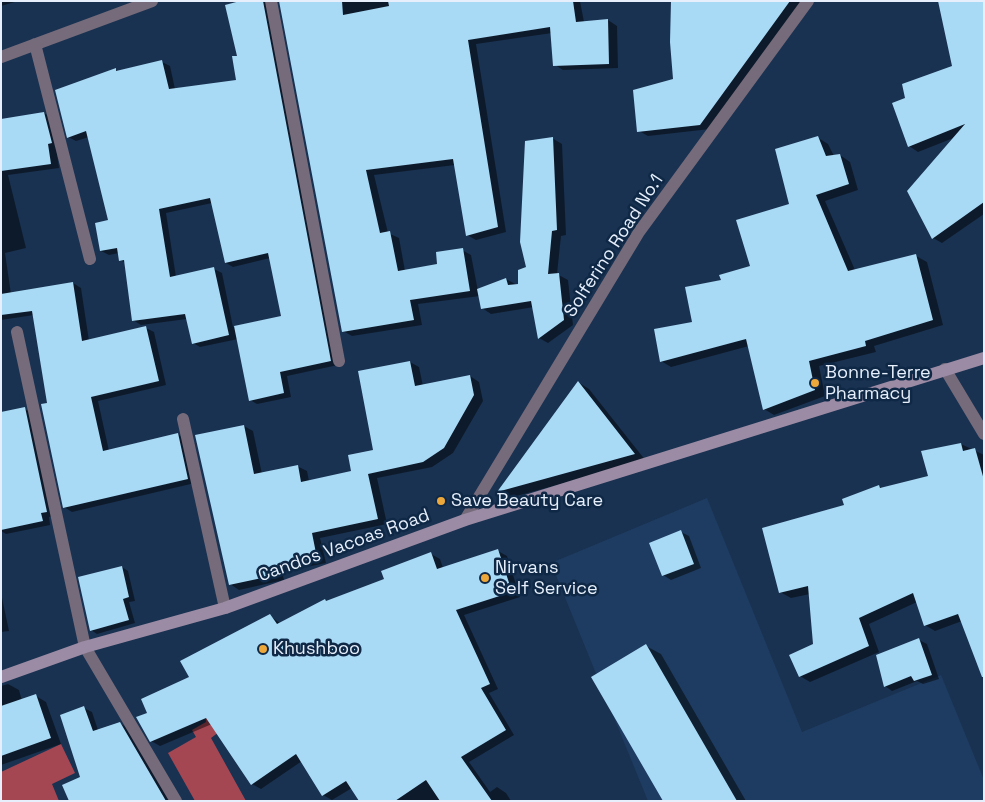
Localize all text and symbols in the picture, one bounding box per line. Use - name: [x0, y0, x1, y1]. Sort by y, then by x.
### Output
- street label: Solferino Road No.1: [560, 171, 668, 321]
- place label: Bonne-Terre Pharmacy: [825, 362, 931, 404]
- marker: Bonne-Terre Pharmacy: [809, 377, 821, 389]
- place label: Save Beauty Care: [451, 490, 603, 512]
- marker: Save Beauty Care: [435, 495, 447, 507]
- street label: Candos Vacoas Road: [255, 505, 433, 587]
- place label: Nirvans Self Service: [495, 557, 598, 600]
- marker: Nirvans Self Service: [479, 572, 491, 584]
- place label: Khushboo: [273, 638, 360, 660]
- marker: Khushboo: [257, 643, 269, 655]

